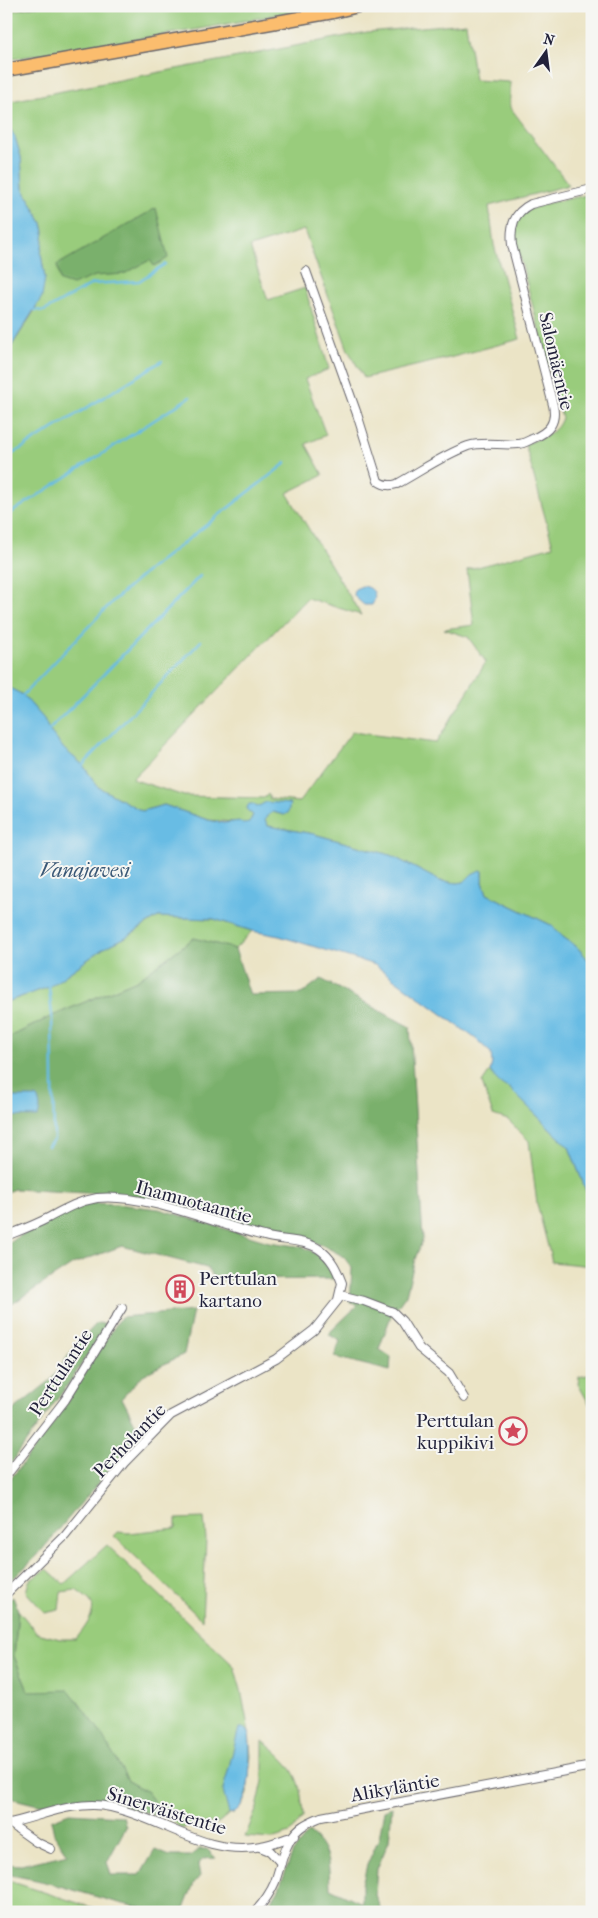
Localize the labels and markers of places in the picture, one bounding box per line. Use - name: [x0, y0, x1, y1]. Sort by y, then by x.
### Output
- place label: Perttulan kartano: [199, 1268, 277, 1312]
- building icon: Perttulan kartano: [165, 1274, 195, 1304]
- place label: Perttulan kuppikivi: [416, 1410, 494, 1454]
- place icon: Perttulan kuppikivi: [498, 1416, 528, 1446]

